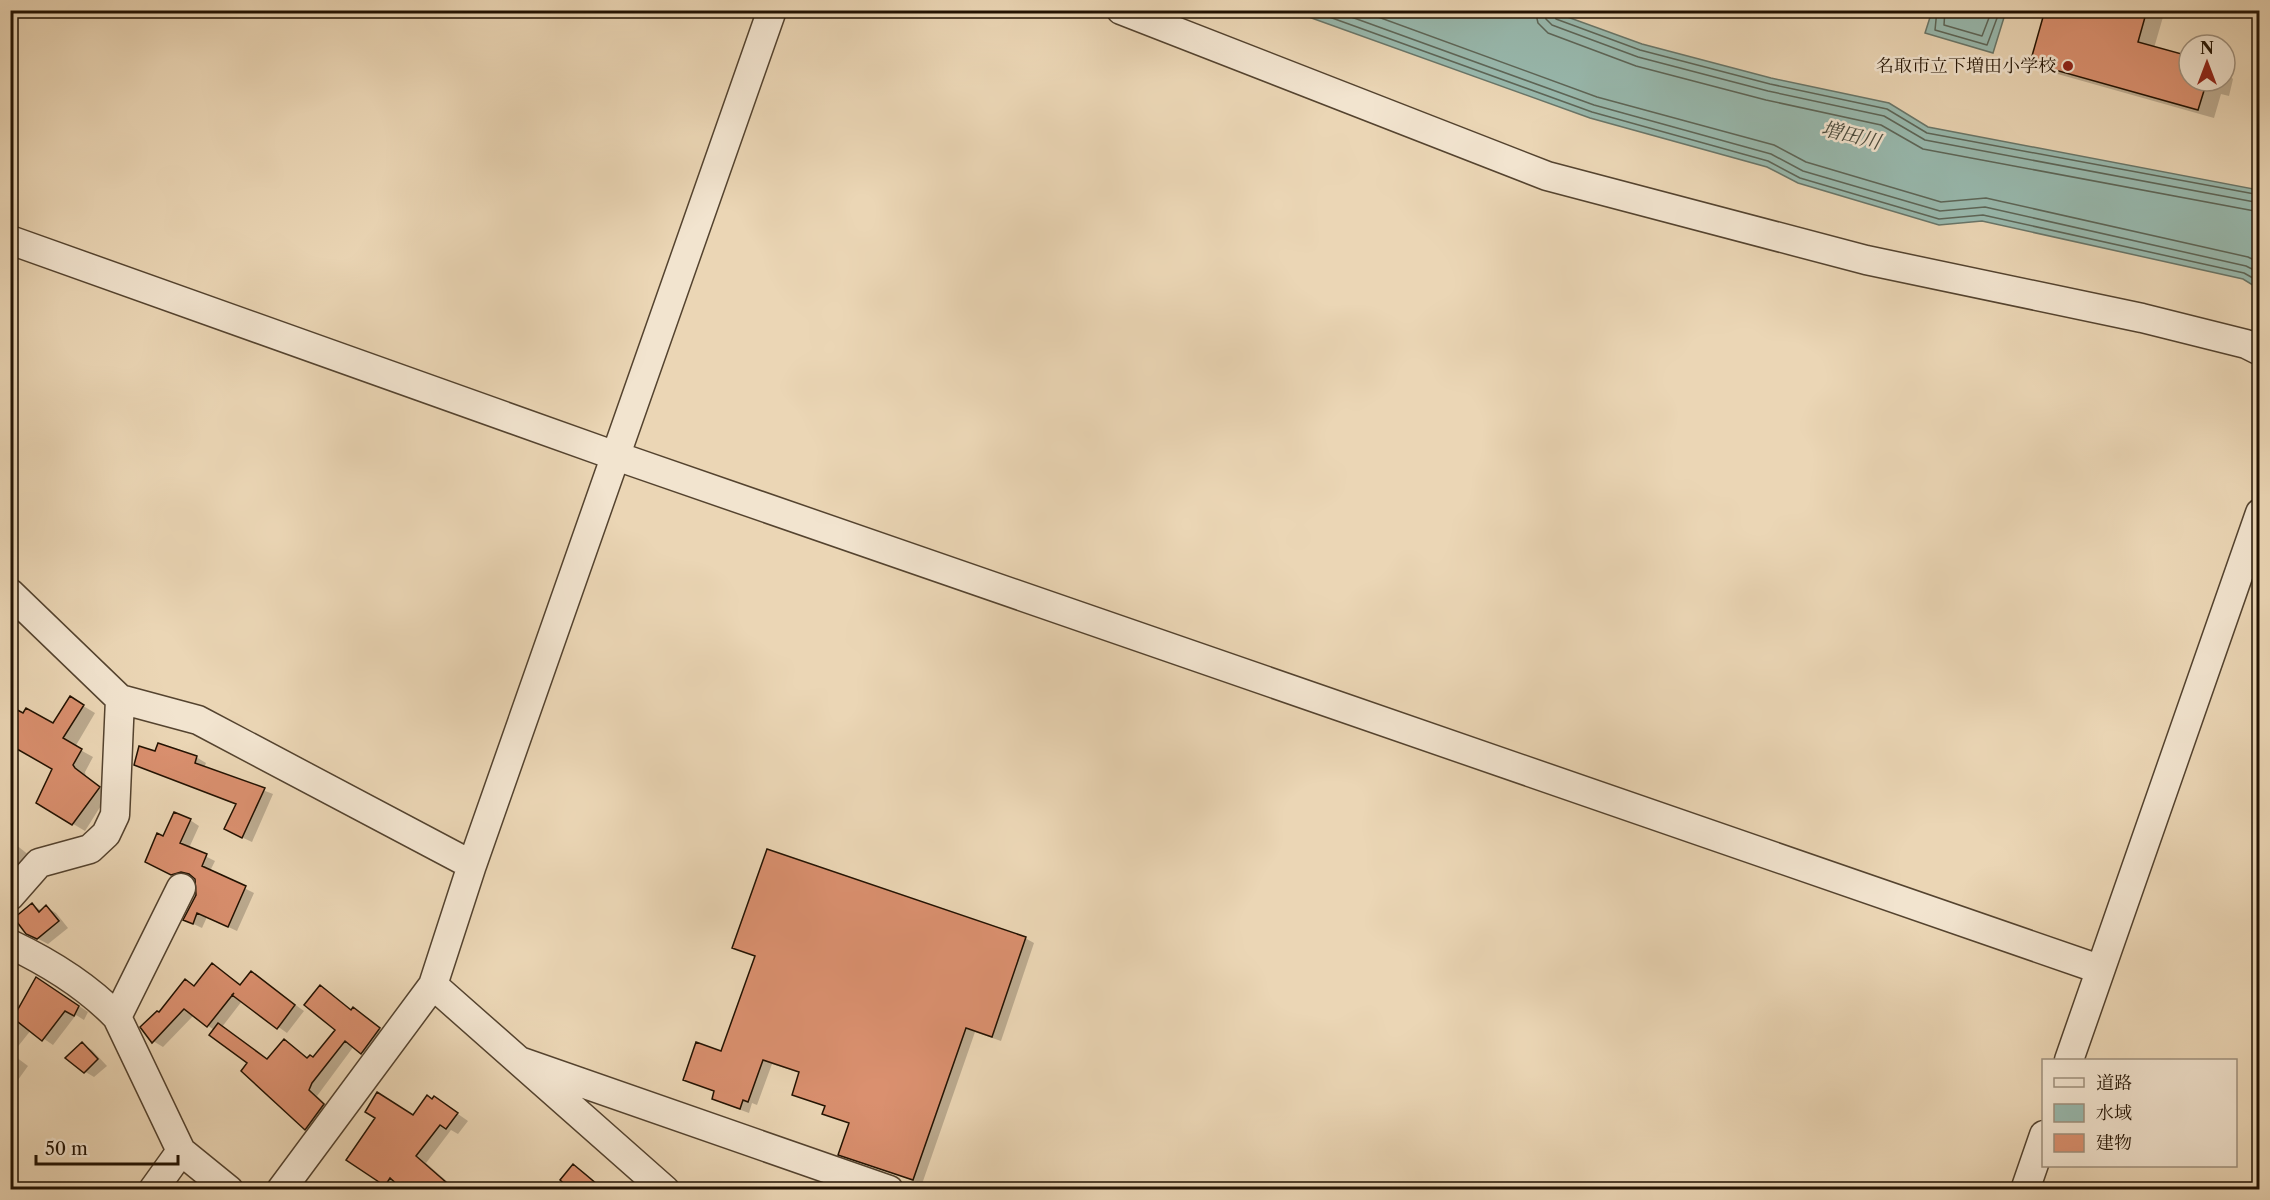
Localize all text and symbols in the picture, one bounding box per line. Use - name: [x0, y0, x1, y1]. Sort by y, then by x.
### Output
- north arrow: [2177, 33, 2237, 93]
- text: N: [2200, 38, 2214, 58]
- place label: 名取市立下増田小学校: [1876, 55, 2056, 77]
- marker: 名取市立下増田小学校: [2061, 59, 2075, 73]
- water label: 増田川: [1819, 116, 1885, 154]
- legend: [2042, 1059, 2237, 1167]
- text: 道路: [2096, 1072, 2132, 1094]
- text: 水域: [2096, 1102, 2132, 1124]
- scale bar: [36, 1128, 178, 1166]
- text: 建物: [2096, 1132, 2132, 1154]
- text: 50 m: [45, 1138, 88, 1160]

